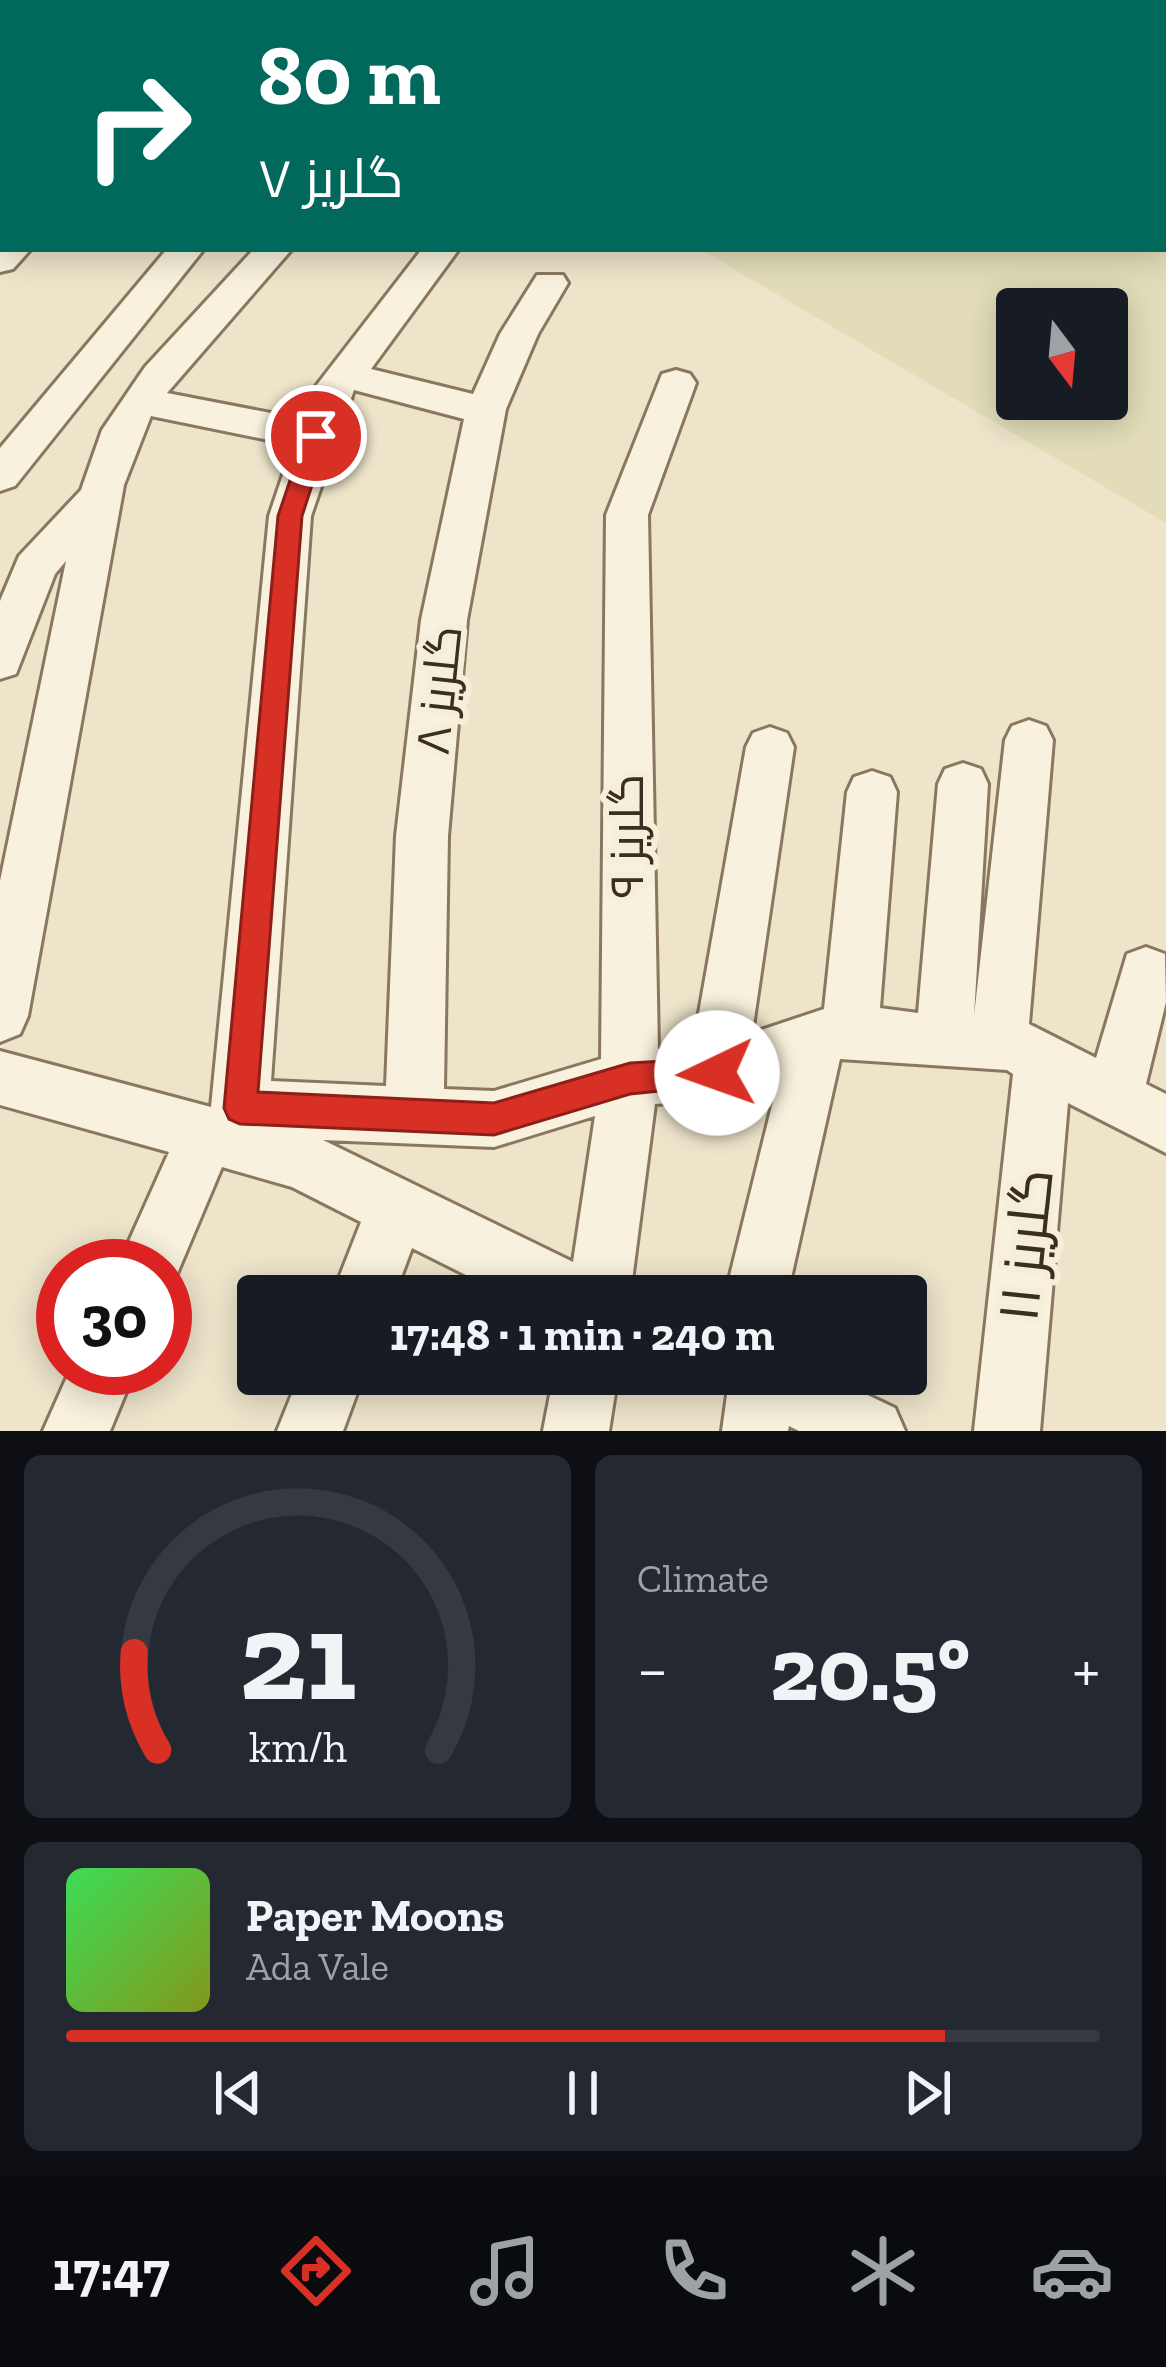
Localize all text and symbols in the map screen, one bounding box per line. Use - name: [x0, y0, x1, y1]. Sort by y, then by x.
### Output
- text: 80 m: [258, 25, 441, 126]
- icon: right: [60, 48, 216, 204]
- text: گلریز ۷: [258, 146, 404, 211]
- north arrow: [996, 288, 1128, 420]
- map controls: [996, 288, 1128, 420]
- pin: [265, 385, 367, 487]
- icon: arrive: [283, 403, 349, 469]
- street label: گلریز ۸: [403, 623, 474, 757]
- street label: گلریز ۹: [598, 774, 655, 898]
- position arrow: [654, 1010, 780, 1136]
- street label: گلریز ۱۱: [983, 1165, 1068, 1325]
- speed limit sign: 30: [36, 1239, 192, 1395]
- text: 17:48 · 1 min · 240 m: [390, 1308, 774, 1362]
- text: Climate: [637, 1555, 769, 1602]
- text: 21: [239, 1581, 356, 1731]
- text: 20.5°: [770, 1615, 970, 1723]
- text: −: [637, 1630, 668, 1709]
- text: +: [1072, 1630, 1100, 1709]
- text: km/h: [249, 1721, 346, 1772]
- text: Paper Moons: [246, 1889, 504, 1943]
- text: Ada Vale: [246, 1943, 389, 1990]
- icon: previous: [205, 2060, 271, 2126]
- icon: pause: [550, 2060, 616, 2126]
- icon: next: [895, 2060, 961, 2126]
- icon: directions: [274, 2229, 358, 2313]
- icon: music: [463, 2229, 547, 2313]
- icon: phone: [652, 2229, 736, 2313]
- icon: climate: [841, 2229, 925, 2313]
- icon: car: [1030, 2229, 1114, 2313]
- text: 17:47: [52, 2239, 170, 2304]

